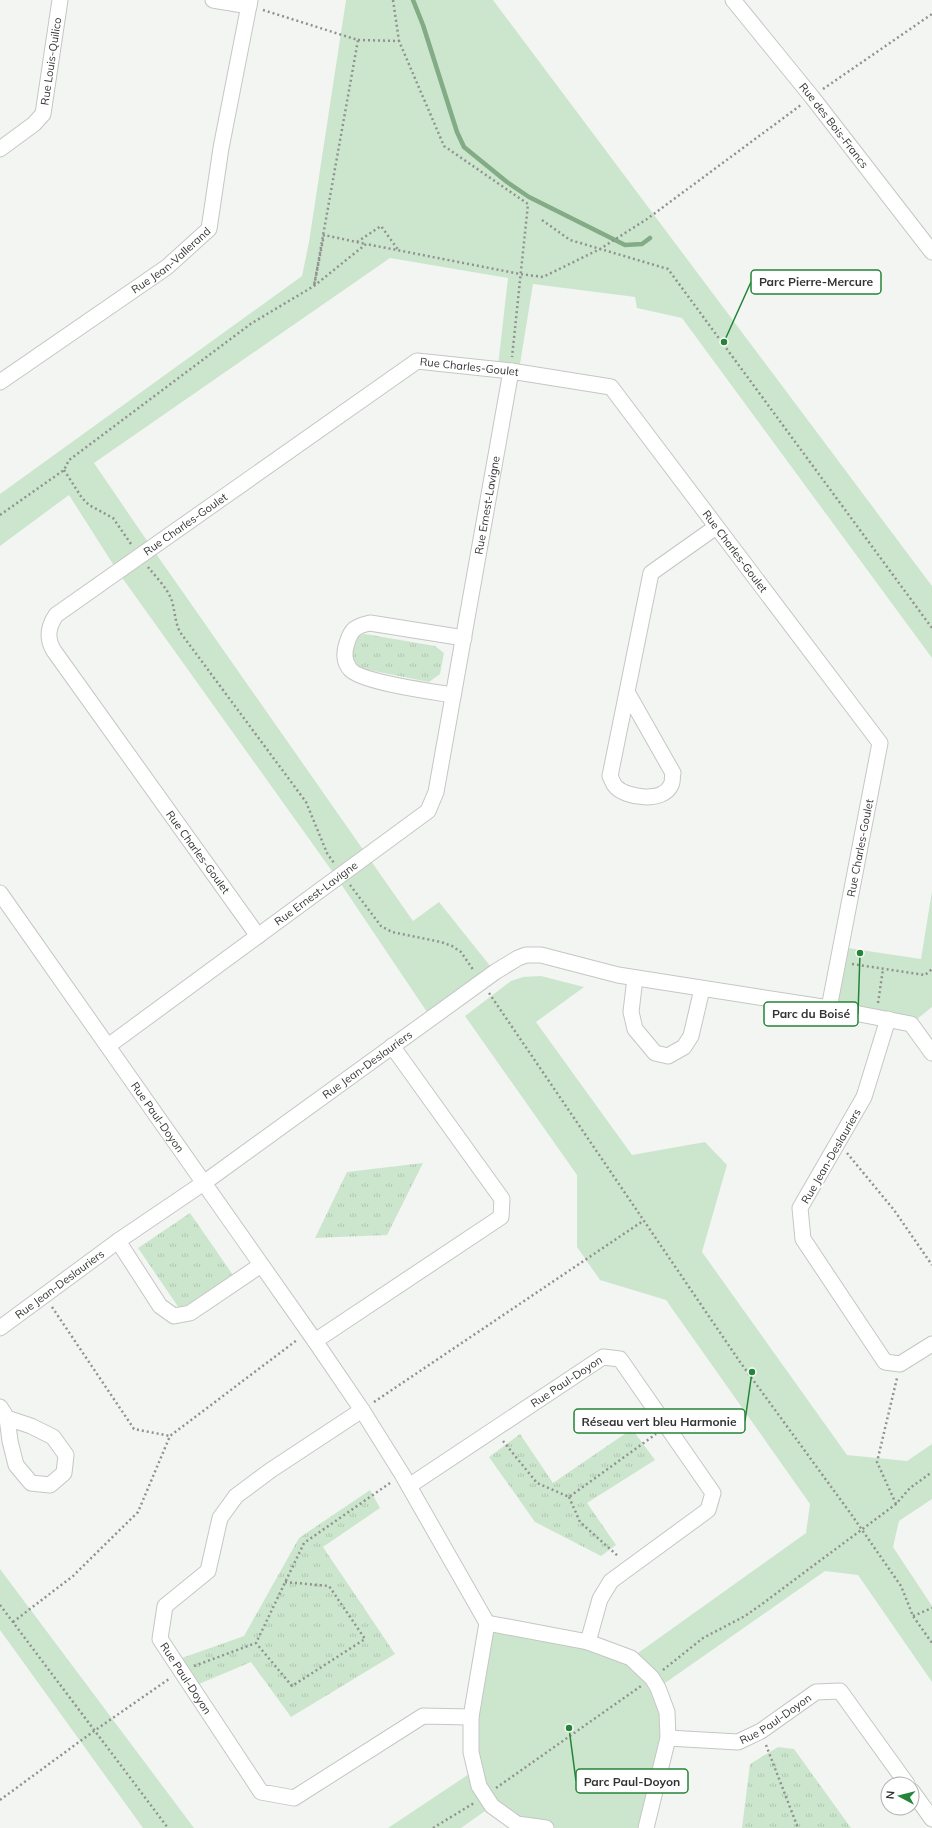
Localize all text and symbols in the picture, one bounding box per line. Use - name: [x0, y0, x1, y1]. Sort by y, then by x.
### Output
- street label: Rue Louis-Quilico: [37, 16, 64, 106]
- street label: Rue des Bois-Francs: [796, 80, 871, 171]
- street label: Rue Jean-Vallerand: [129, 224, 213, 297]
- callout: Parc Pierre-Mercure: [751, 270, 881, 294]
- text: Parc Pierre-Mercure: [759, 274, 874, 289]
- street label: Rue Charles-Goulet: [419, 354, 520, 379]
- street label: Rue Ernest-Lavigne: [471, 455, 503, 555]
- street label: Rue Charles-Goulet: [141, 490, 230, 558]
- street label: Rue Charles-Goulet: [700, 507, 771, 595]
- street label: Rue Charles-Goulet: [844, 798, 876, 898]
- street label: Rue Charles-Goulet: [163, 808, 233, 896]
- street label: Rue Ernest-Lavigne: [272, 858, 360, 928]
- callout: Parc du Boisé: [764, 1002, 858, 1026]
- text: Parc du Boisé: [772, 1006, 850, 1021]
- street label: Rue Jean-Deslauriers: [320, 1027, 415, 1102]
- street label: Rue Paul-Doyon: [128, 1079, 187, 1155]
- street label: Rue Jean-Deslauriers: [798, 1106, 864, 1206]
- street label: Rue Jean-Deslauriers: [12, 1247, 107, 1322]
- street label: Rue Paul-Doyon: [528, 1353, 605, 1410]
- callout: Réseau vert bleu Harmonie: [574, 1409, 745, 1433]
- text: Réseau vert bleu Harmonie: [581, 1414, 737, 1429]
- street label: Rue Paul-Doyon: [157, 1640, 215, 1717]
- street label: Rue Paul-Doyon: [737, 1691, 814, 1747]
- callout: Parc Paul-Doyon: [576, 1769, 688, 1793]
- text: Parc Paul-Doyon: [584, 1774, 680, 1789]
- north arrow: [880, 1776, 920, 1816]
- text: N: [883, 1790, 898, 1800]

